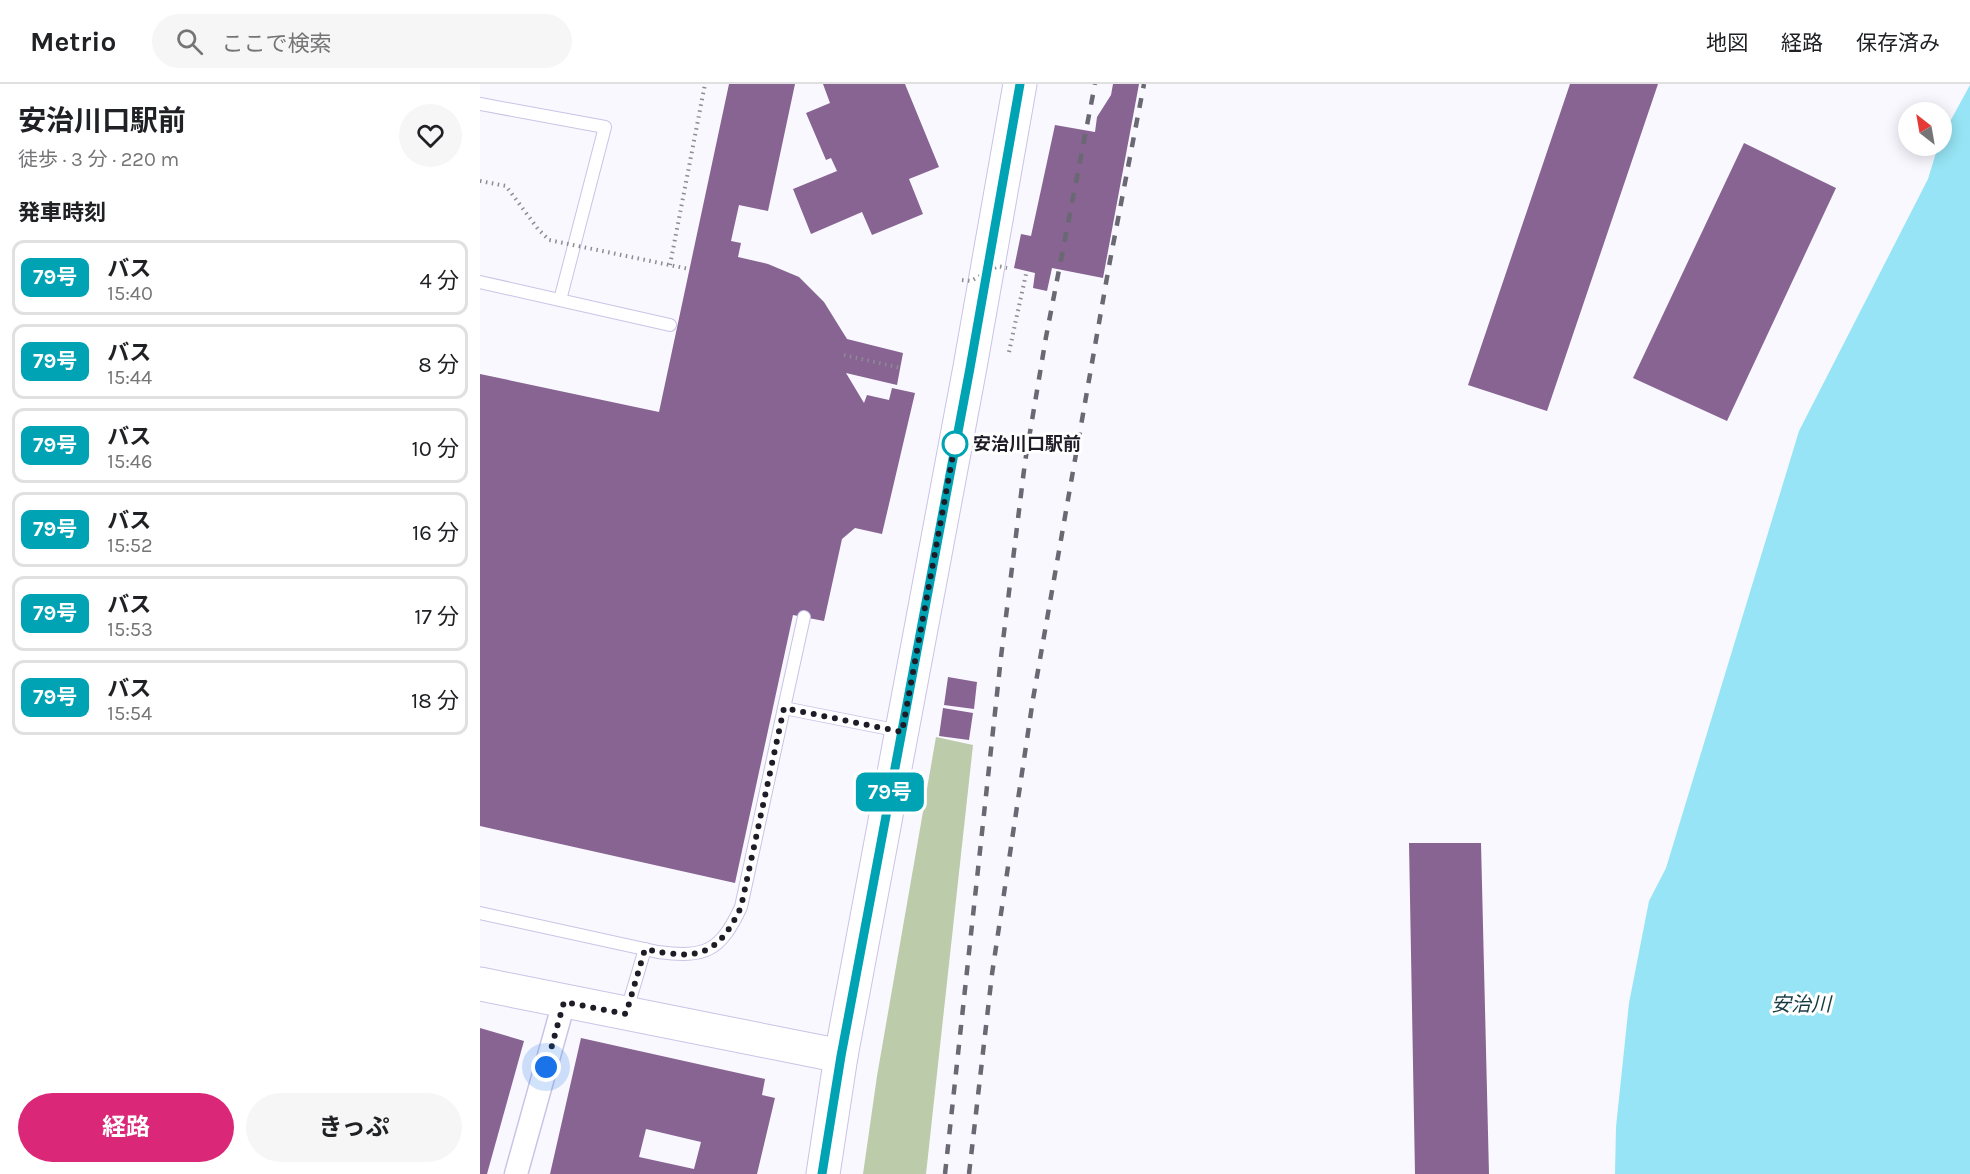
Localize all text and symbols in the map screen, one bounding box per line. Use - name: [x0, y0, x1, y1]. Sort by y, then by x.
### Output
- search box: [152, 14, 572, 68]
- text: Metrio: [30, 25, 116, 58]
- icon: search: [173, 25, 206, 58]
- text: ここで検索: [221, 31, 331, 57]
- text: 地図: [1706, 31, 1748, 55]
- text: 経路: [1781, 31, 1823, 55]
- text: 保存済み: [1856, 31, 1940, 55]
- north arrow: [1898, 102, 1952, 156]
- map controls: [1898, 102, 1952, 156]
- text: 安治川口駅前: [18, 104, 186, 137]
- button: heart: [399, 104, 462, 167]
- text: 徒歩 · 3 分 · 220 m: [18, 148, 179, 171]
- text: 発車時刻: [18, 200, 106, 226]
- text: バス: [107, 256, 151, 282]
- text: 79号: [33, 265, 77, 289]
- text: 4 分: [419, 268, 459, 294]
- text: 15:40: [107, 282, 153, 305]
- text: バス: [107, 340, 151, 366]
- text: 79号: [33, 349, 77, 373]
- text: 8 分: [418, 352, 459, 378]
- text: 15:44: [107, 366, 152, 389]
- text: バス: [107, 424, 151, 450]
- marker: 安治川口駅前: [942, 431, 968, 457]
- text: 79号: [33, 433, 77, 457]
- place label: 安治川口駅前: [973, 433, 1081, 455]
- text: 10 分: [411, 436, 459, 462]
- text: 15:46: [107, 450, 152, 473]
- text: バス: [107, 508, 151, 534]
- text: 79号: [33, 517, 77, 541]
- text: 16 分: [412, 520, 459, 546]
- text: 15:52: [107, 534, 153, 557]
- text: バス: [107, 592, 151, 618]
- text: 79号: [33, 601, 77, 625]
- text: 17 分: [414, 604, 459, 630]
- text: 15:53: [107, 618, 153, 641]
- text: バス: [107, 676, 151, 702]
- text: 79号: [33, 685, 77, 709]
- text: 18 分: [411, 688, 459, 714]
- text: 15:54: [107, 702, 152, 725]
- line badge: 79号: [856, 772, 924, 812]
- text: 79号: [868, 780, 912, 804]
- water label: 安治川: [1771, 993, 1833, 1016]
- your location: [531, 1052, 561, 1082]
- button: 経路: [18, 1093, 234, 1162]
- button: きっぷ: [246, 1093, 462, 1162]

